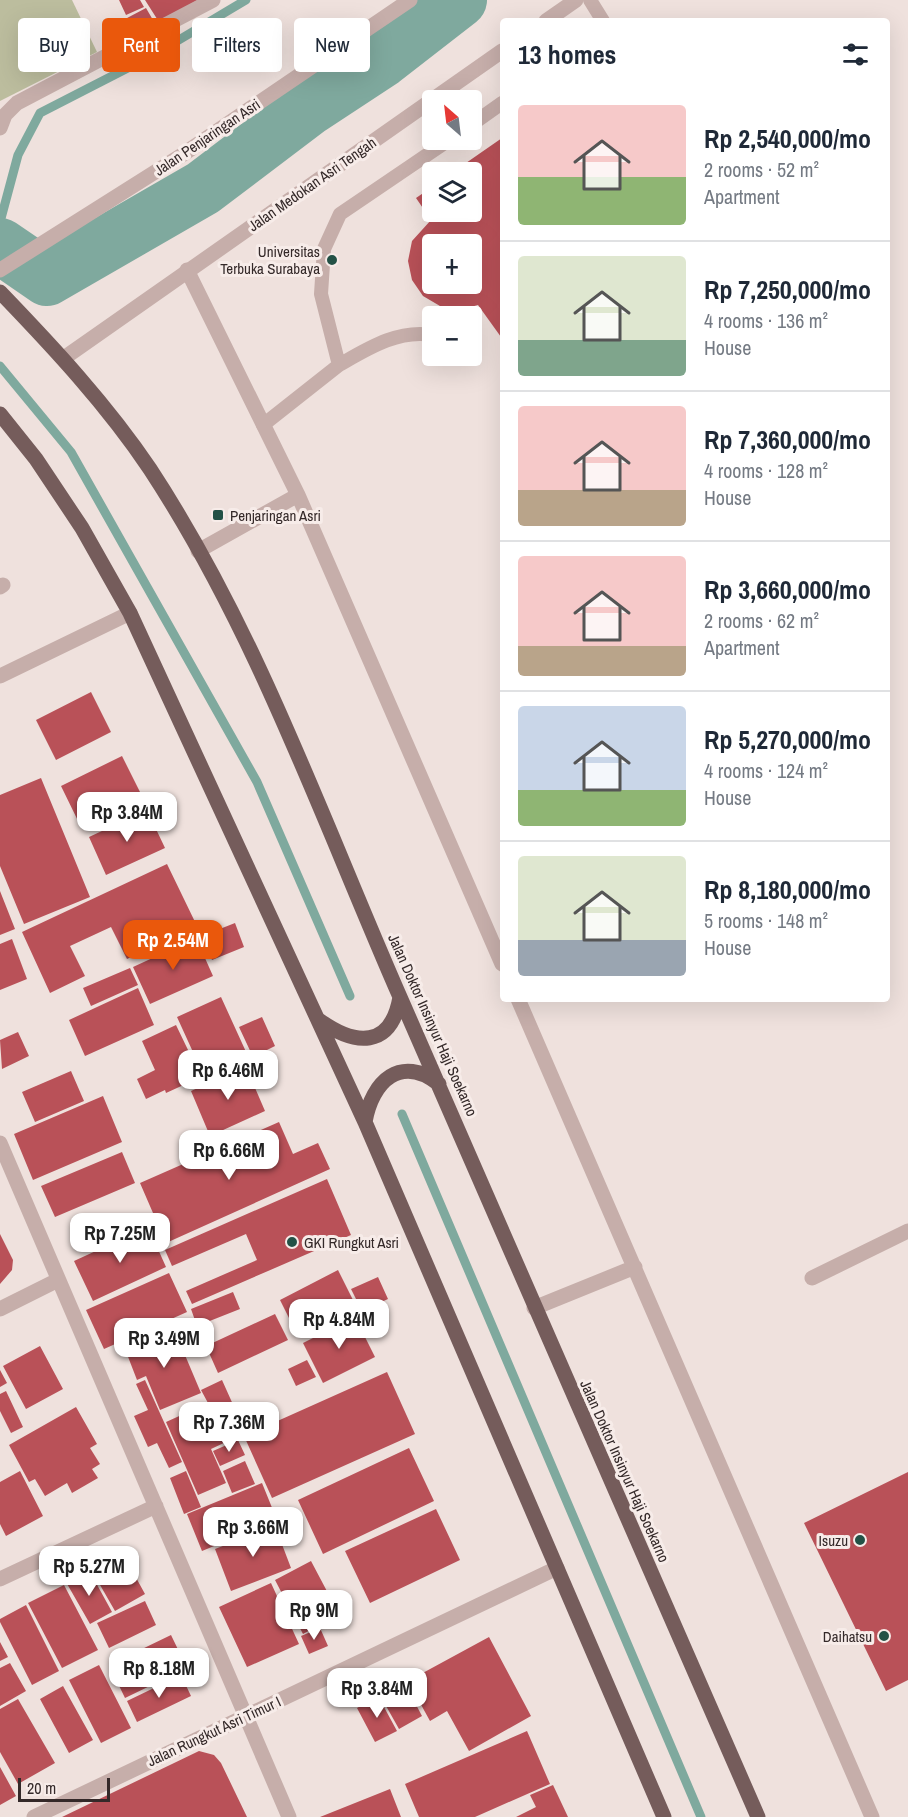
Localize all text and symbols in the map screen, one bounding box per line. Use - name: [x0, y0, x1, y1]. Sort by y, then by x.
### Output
- chip: Buy: [18, 18, 90, 72]
- chip: Rent: [102, 18, 180, 72]
- chip: Filters: [192, 18, 282, 72]
- chip: New: [294, 18, 370, 72]
- text: 13 homes: [518, 37, 616, 72]
- icon: filters: [839, 38, 872, 71]
- north arrow: [422, 90, 482, 150]
- map controls: [422, 90, 482, 366]
- street label: Jalan Penjaringan Asri: [150, 94, 264, 180]
- text: Rp 2,540,000/mo: [704, 121, 871, 156]
- icon: home: [566, 129, 638, 201]
- street label: Jalan Medokan Asri Tengah: [244, 132, 380, 236]
- text: 2 rooms · 52 m²: [704, 156, 819, 183]
- button: layers: [422, 162, 482, 222]
- text: Apartment: [704, 183, 780, 210]
- button: +: [422, 234, 482, 294]
- place label: Universitas Terbuka Surabaya: [220, 241, 320, 279]
- marker: Universitas Terbuka Surabaya: [325, 253, 339, 267]
- text: Rp 7,250,000/mo: [704, 272, 871, 307]
- icon: home: [566, 280, 638, 352]
- button: −: [422, 306, 482, 366]
- text: 4 rooms · 136 m²: [704, 307, 828, 334]
- text: House: [704, 334, 751, 361]
- text: Rp 7,360,000/mo: [704, 422, 871, 457]
- icon: home: [566, 430, 638, 502]
- text: 4 rooms · 128 m²: [704, 457, 828, 484]
- text: House: [704, 484, 751, 511]
- place label: Penjaringan Asri: [230, 505, 321, 526]
- marker: Penjaringan Asri: [211, 508, 225, 522]
- text: Rp 3,660,000/mo: [704, 572, 871, 607]
- icon: home: [566, 580, 638, 652]
- text: 2 rooms · 62 m²: [704, 607, 819, 634]
- text: Apartment: [704, 634, 780, 661]
- text: Rp 5,270,000/mo: [704, 722, 871, 757]
- icon: home: [566, 730, 638, 802]
- text: 4 rooms · 124 m²: [704, 757, 828, 784]
- text: House: [704, 784, 751, 811]
- pin: Rp 3.84M: [65, 792, 189, 843]
- text: Rp 3.84M: [91, 798, 163, 825]
- text: Rp 8,180,000/mo: [704, 872, 871, 907]
- icon: home: [566, 880, 638, 952]
- text: 5 rooms · 148 m²: [704, 907, 828, 934]
- pin: Rp 2.54M: [111, 920, 235, 971]
- text: Rp 2.54M: [137, 926, 209, 953]
- street label: Jalan Doktor Insinyur Haji Soekarno: [383, 930, 483, 1120]
- text: House: [704, 934, 751, 961]
- pin: Rp 6.46M: [166, 1050, 290, 1101]
- text: Rp 6.46M: [192, 1056, 264, 1083]
- pin: Rp 6.66M: [167, 1130, 291, 1181]
- text: Rp 6.66M: [193, 1136, 265, 1163]
- pin: Rp 7.25M: [58, 1213, 182, 1264]
- text: Rp 7.25M: [84, 1219, 156, 1246]
- place label: GKI Rungkut Asri: [304, 1232, 399, 1253]
- marker: GKI Rungkut Asri: [285, 1235, 299, 1249]
- pin: Rp 4.84M: [277, 1299, 401, 1350]
- text: Rp 4.84M: [303, 1305, 375, 1332]
- pin: Rp 3.49M: [102, 1318, 226, 1369]
- text: Rp 3.49M: [128, 1324, 200, 1351]
- street label: Jalan Doktor Insinyur Haji Soekarno: [575, 1376, 675, 1566]
- pin: Rp 7.36M: [167, 1402, 291, 1453]
- text: Rp 7.36M: [193, 1408, 265, 1435]
- pin: Rp 3.66M: [191, 1507, 315, 1558]
- text: Rp 3.66M: [217, 1513, 289, 1540]
- place label: Isuzu: [819, 1530, 848, 1551]
- marker: Isuzu: [853, 1533, 867, 1547]
- pin: Rp 5.27M: [27, 1546, 151, 1597]
- text: Rp 5.27M: [53, 1552, 125, 1579]
- pin: Rp 9M: [272, 1590, 356, 1641]
- text: Rp 9M: [289, 1596, 339, 1623]
- place label: Daihatsu: [823, 1626, 872, 1647]
- marker: Daihatsu: [877, 1629, 891, 1643]
- pin: Rp 8.18M: [97, 1648, 221, 1699]
- text: Rp 8.18M: [123, 1654, 195, 1681]
- pin: Rp 3.84M: [315, 1668, 439, 1719]
- text: Rp 3.84M: [341, 1674, 413, 1701]
- street label: Jalan Rungkut Asri Timur I: [144, 1691, 284, 1771]
- scale bar: [18, 1775, 110, 1802]
- text: 20 m: [27, 1777, 56, 1799]

